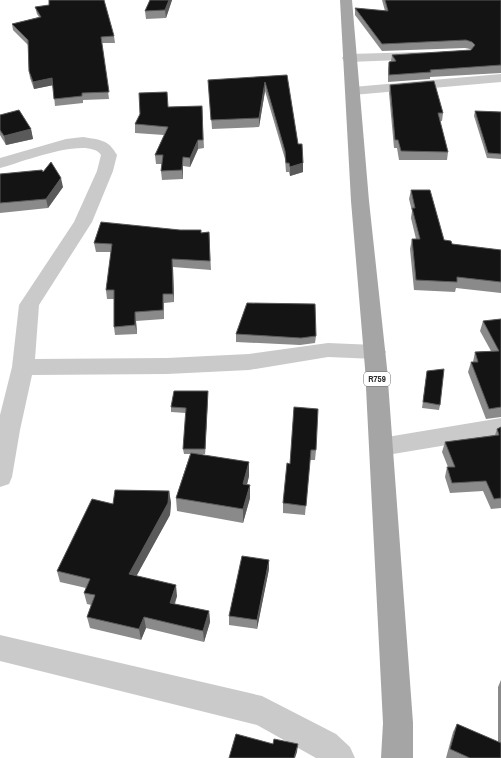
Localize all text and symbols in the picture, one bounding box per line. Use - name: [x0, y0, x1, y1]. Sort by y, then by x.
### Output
- road number: R759: [364, 372, 390, 386]

